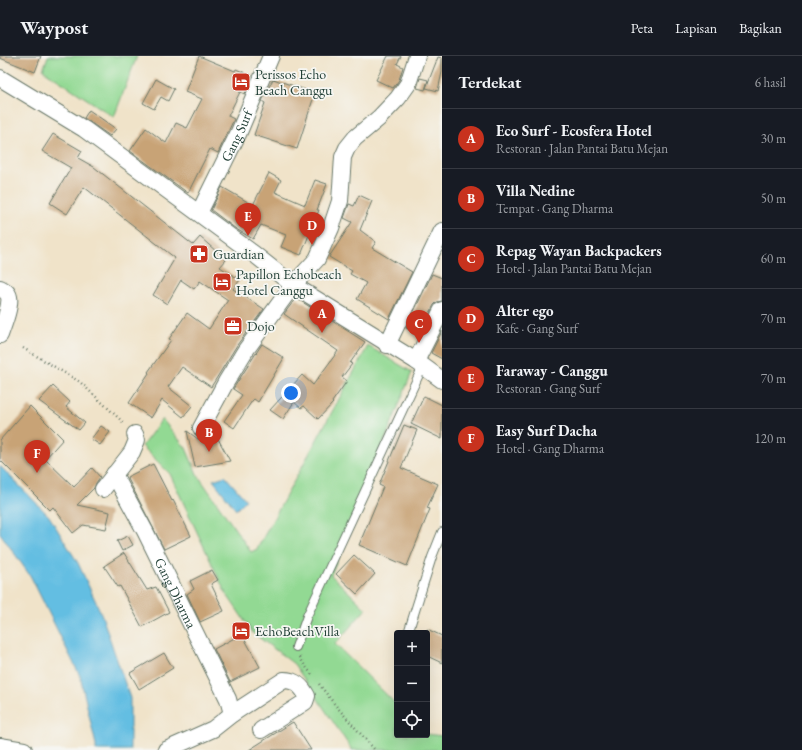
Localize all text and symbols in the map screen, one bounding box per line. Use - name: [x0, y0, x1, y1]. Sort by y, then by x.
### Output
- text: Waypost: [20, 15, 88, 40]
- text: Peta: [631, 19, 653, 37]
- text: Lapisan: [675, 19, 717, 37]
- text: Bagikan: [739, 19, 782, 37]
- place label: Perissos Echo Beach Canggu: [255, 65, 333, 99]
- hotel icon: Perissos Echo Beach Canggu: [230, 71, 252, 93]
- text: Terdekat: [458, 71, 521, 93]
- text: 6 hasil: [755, 74, 786, 91]
- street label: Gang Surf: [217, 106, 257, 165]
- text: Eco Surf - Ecosfera Hotel: [496, 121, 652, 140]
- text: A: [466, 130, 476, 147]
- text: 30 m: [761, 130, 786, 147]
- text: Restoran · Jalan Pantai Batu Mejan: [496, 140, 668, 157]
- text: Villa Nedine: [496, 181, 575, 200]
- text: B: [467, 190, 475, 207]
- text: 50 m: [761, 190, 786, 207]
- text: Tempat · Gang Dharma: [496, 200, 613, 217]
- pin: E: [235, 203, 261, 236]
- pin: D: [299, 212, 325, 245]
- text: Repag Wayan Backpackers: [496, 241, 662, 260]
- pharmacy icon: Guardian: [188, 243, 210, 265]
- place label: Guardian: [213, 245, 265, 263]
- text: C: [466, 250, 476, 267]
- text: 60 m: [761, 250, 786, 267]
- text: Hotel · Jalan Pantai Batu Mejan: [496, 260, 652, 277]
- place label: Papillon Echobeach Hotel Canggu: [236, 265, 342, 299]
- hotel icon: Papillon Echobeach Hotel Canggu: [211, 271, 233, 293]
- pin: A: [309, 300, 335, 333]
- text: Alter ego: [496, 301, 554, 320]
- pin: C: [406, 310, 432, 343]
- text: D: [466, 310, 476, 327]
- text: 70 m: [761, 310, 786, 327]
- office icon: Dojo: [222, 315, 244, 337]
- place label: Dojo: [247, 317, 275, 335]
- text: Kafe · Gang Surf: [496, 320, 578, 337]
- text: Faraway - Canggu: [496, 361, 608, 380]
- text: E: [467, 370, 475, 387]
- text: 70 m: [761, 370, 786, 387]
- text: Restoran · Gang Surf: [496, 380, 600, 397]
- your location: [281, 383, 301, 403]
- pin: B: [196, 419, 222, 452]
- text: Easy Surf Dacha: [496, 421, 597, 440]
- text: F: [467, 430, 475, 447]
- text: 120 m: [755, 430, 786, 447]
- pin: F: [24, 440, 50, 473]
- text: Hotel · Gang Dharma: [496, 440, 604, 457]
- street label: Gang Dharma: [151, 555, 201, 632]
- hotel icon: EchoBeachVilla: [230, 620, 252, 642]
- place label: EchoBeachVilla: [255, 622, 340, 640]
- map controls: [394, 630, 430, 738]
- button: +: [394, 630, 430, 666]
- button: −: [394, 666, 430, 702]
- button: locate: [394, 702, 430, 738]

